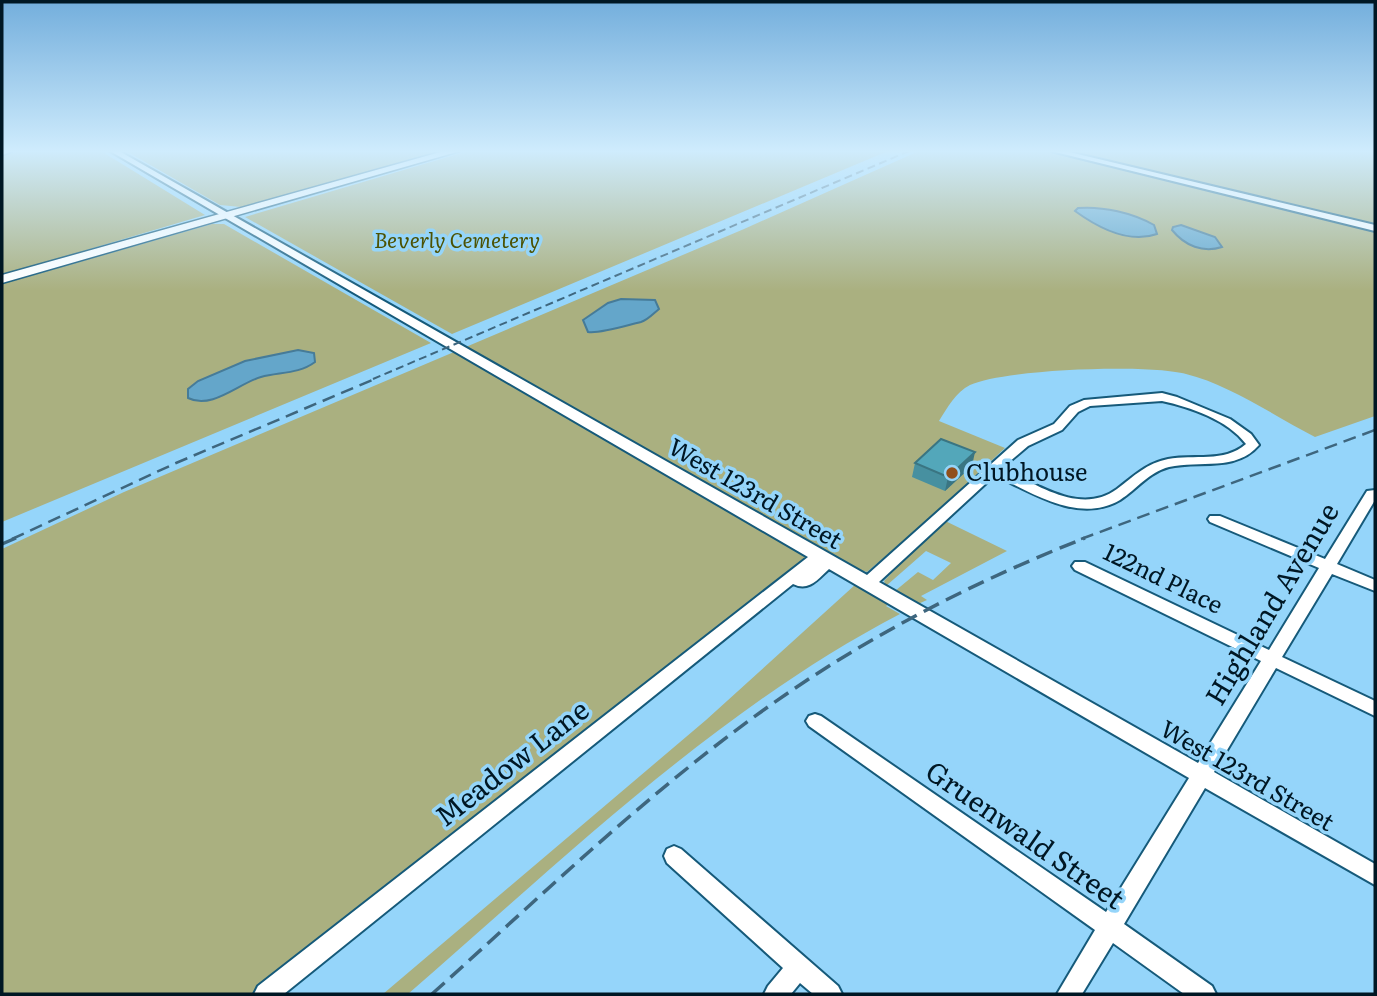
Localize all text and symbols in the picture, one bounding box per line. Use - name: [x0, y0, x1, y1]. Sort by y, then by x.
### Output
- park label: Beverly Cemetery: [374, 223, 540, 254]
- street label: West 123rd Street: [663, 428, 850, 556]
- place label: Clubhouse: [966, 453, 1087, 488]
- marker: Clubhouse: [944, 465, 960, 481]
- street label: Highland Avenue: [1193, 493, 1348, 712]
- street label: 122nd Place: [1098, 533, 1230, 621]
- street label: Meadow Lane: [425, 688, 597, 835]
- street label: West 123rd Street: [1155, 710, 1342, 838]
- street label: Gruenwald Street: [918, 749, 1135, 918]

